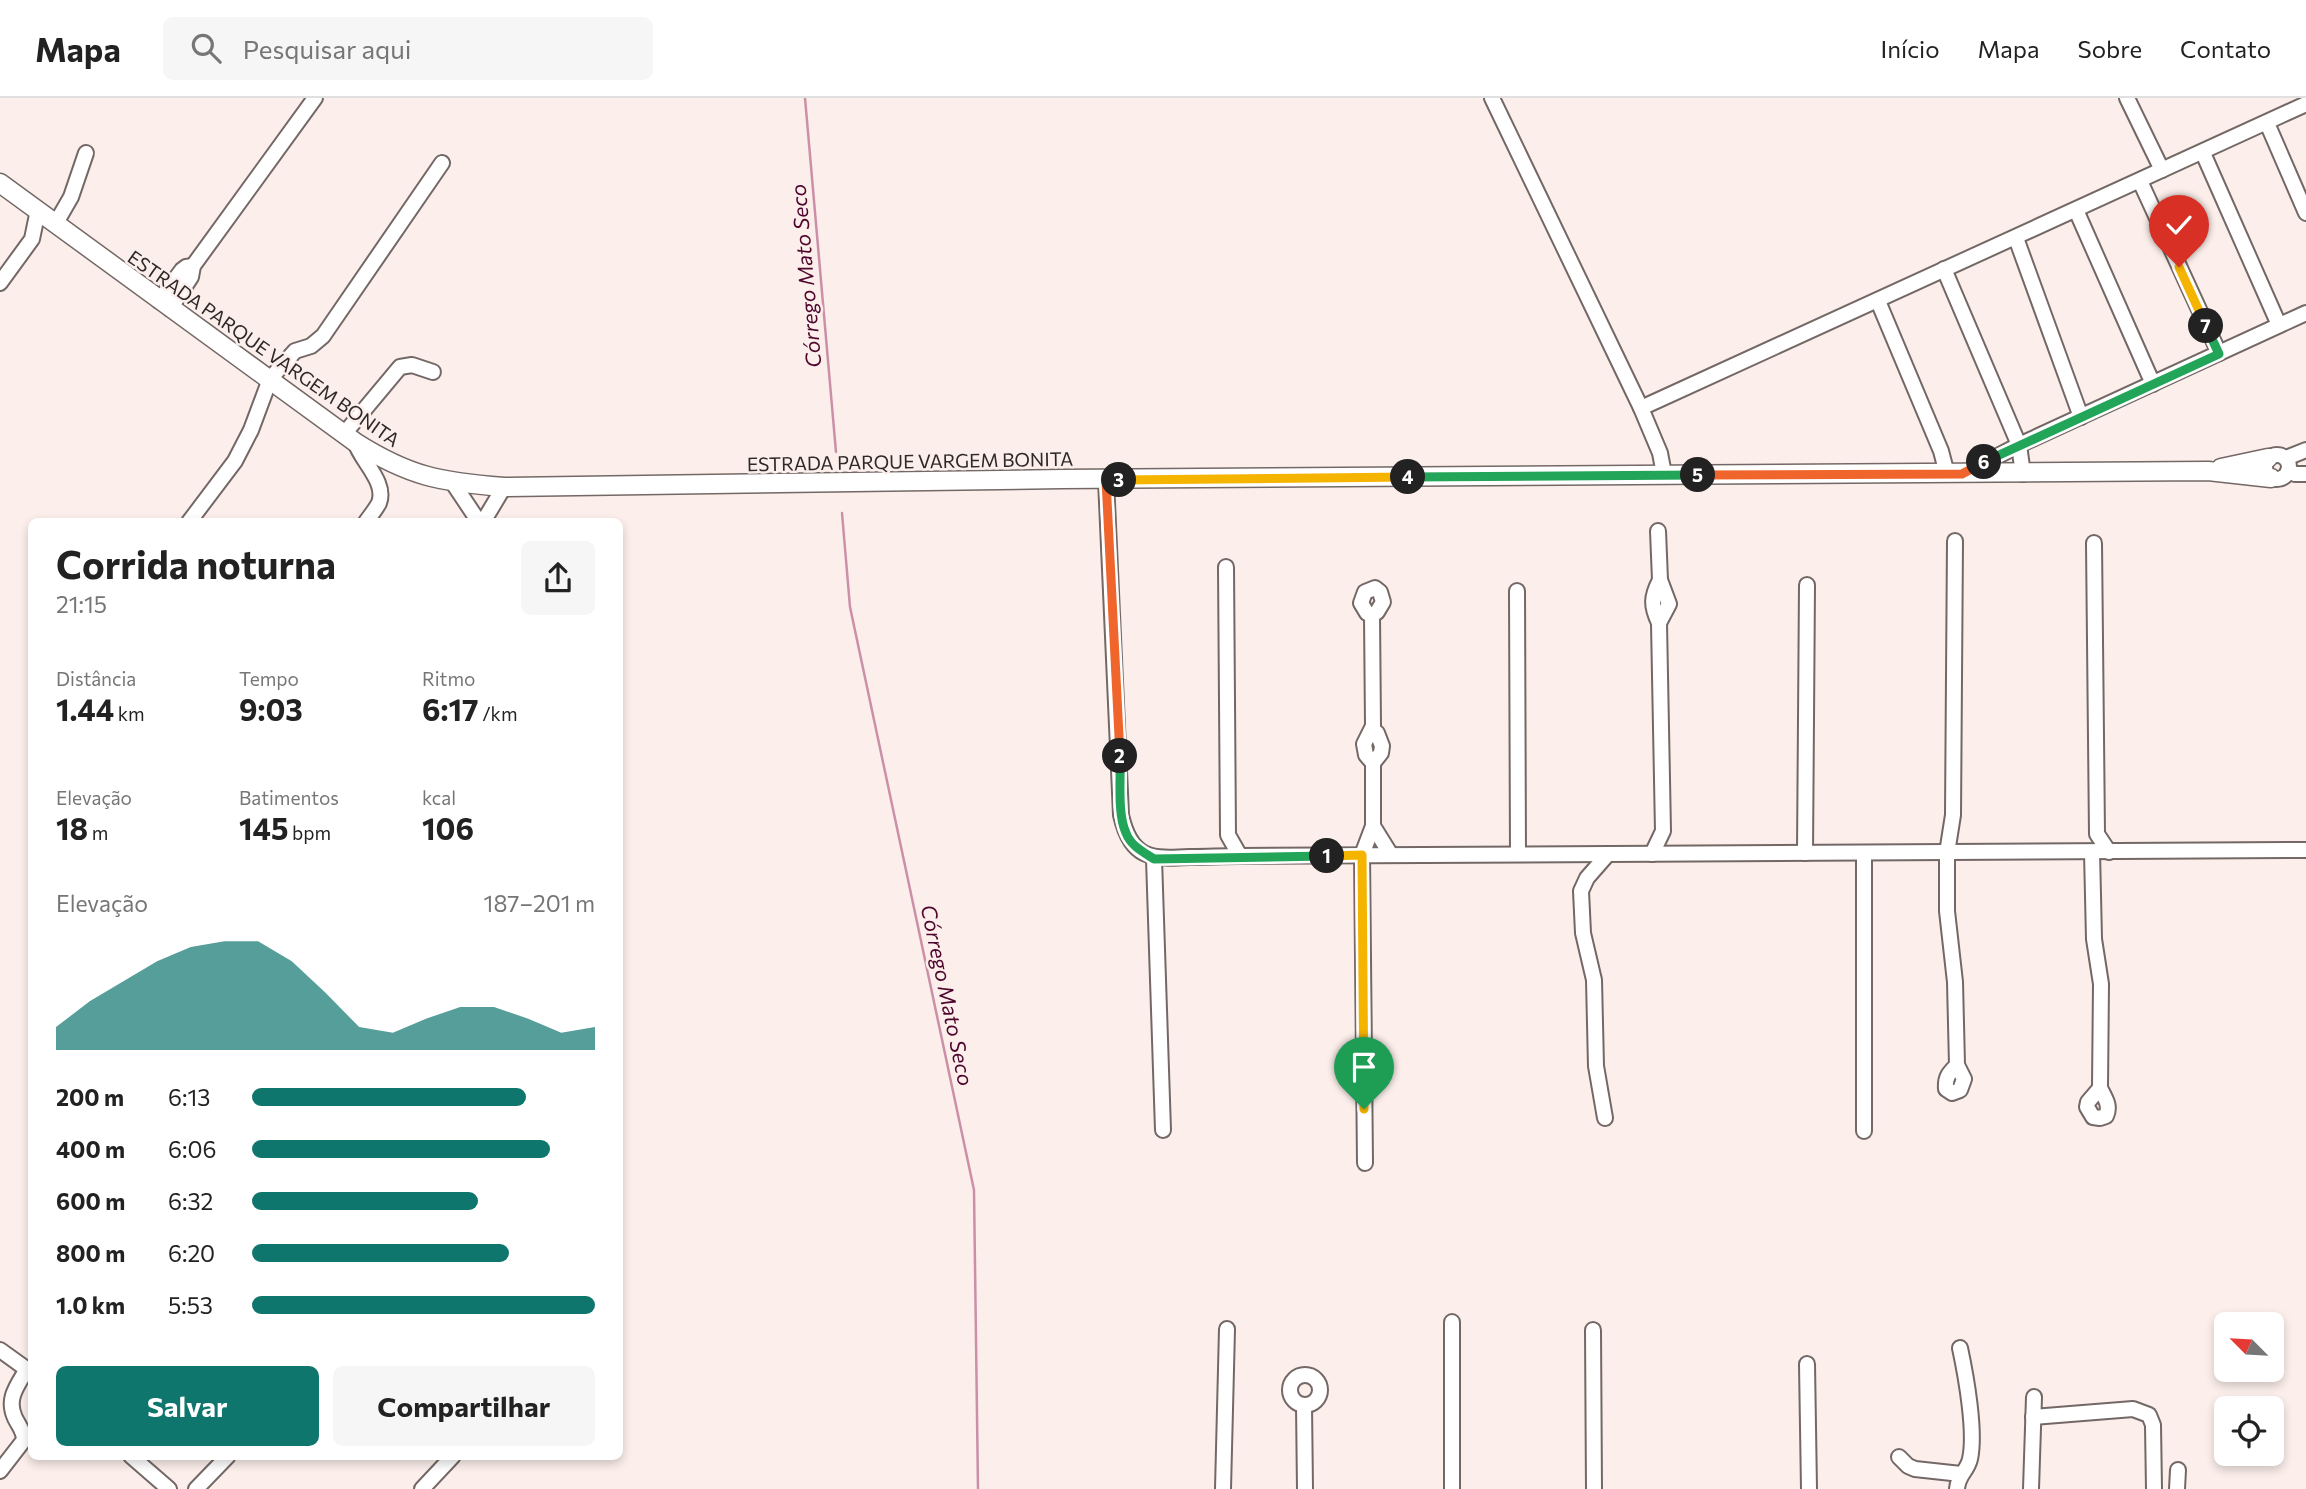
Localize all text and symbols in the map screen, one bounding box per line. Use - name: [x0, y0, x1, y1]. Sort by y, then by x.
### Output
- search box: [163, 17, 653, 80]
- text: Mapa: [35, 28, 121, 69]
- icon: search: [187, 29, 225, 67]
- text: Pesquisar aqui: [243, 33, 411, 64]
- text: Início: [1881, 34, 1940, 63]
- text: Mapa: [1978, 34, 2040, 63]
- text: Sobre: [2078, 34, 2142, 63]
- text: Contato: [2180, 34, 2271, 63]
- water label: Córrego Mato Seco: [785, 183, 825, 369]
- pin: [2149, 195, 2209, 267]
- icon: check: [2160, 206, 2198, 244]
- street label: ESTRADA PARQUE VARGEM BONITA: [124, 245, 404, 451]
- pin: 7: [2188, 308, 2224, 344]
- text: 7: [2200, 314, 2211, 337]
- pin: 6: [1966, 444, 2002, 480]
- street label: ESTRADA PARQUE VARGEM BONITA: [747, 447, 1073, 475]
- text: 6: [1978, 450, 1989, 473]
- pin: 5: [1680, 458, 1716, 492]
- pin: 4: [1390, 460, 1426, 494]
- pin: 3: [1102, 462, 1136, 498]
- text: 5: [1692, 463, 1703, 486]
- text: 4: [1402, 465, 1413, 488]
- text: 3: [1113, 468, 1124, 491]
- text: Corrida noturna: [56, 540, 336, 587]
- button: share: [521, 541, 595, 615]
- text: 21:15: [56, 590, 107, 618]
- text: Distância: [56, 667, 136, 690]
- text: Tempo: [239, 667, 299, 690]
- text: Ritmo: [422, 667, 475, 690]
- text: 1.44: [56, 690, 114, 727]
- text: 9:03: [239, 690, 303, 727]
- text: 6:17: [422, 690, 479, 727]
- text: km: [114, 702, 145, 725]
- text: /km: [479, 702, 518, 725]
- pin: 2: [1102, 738, 1138, 774]
- text: 2: [1114, 744, 1125, 767]
- text: Elevação: [56, 786, 132, 809]
- text: Batimentos: [239, 786, 339, 809]
- text: kcal: [422, 786, 456, 809]
- text: 18: [56, 809, 88, 846]
- text: 145: [239, 809, 288, 846]
- text: 106: [422, 809, 474, 846]
- text: m: [88, 821, 108, 844]
- text: bpm: [288, 821, 331, 844]
- pin: 1: [1310, 838, 1344, 874]
- text: 1: [1322, 844, 1331, 867]
- text: Elevação: [56, 889, 148, 917]
- text: 187–201 m: [484, 889, 595, 917]
- water label: Córrego Mato Seco: [917, 902, 979, 1088]
- pin: [1334, 1037, 1394, 1109]
- icon: arrive: [1345, 1048, 1383, 1086]
- text: 200 m: [56, 1083, 124, 1111]
- text: 6:13: [168, 1083, 210, 1111]
- text: 400 m: [56, 1135, 125, 1163]
- text: 6:06: [168, 1135, 216, 1163]
- text: 600 m: [56, 1187, 125, 1215]
- text: 6:32: [168, 1187, 213, 1215]
- text: 800 m: [56, 1239, 125, 1267]
- text: 6:20: [168, 1239, 215, 1267]
- text: 1.0 km: [56, 1291, 125, 1319]
- text: 5:53: [168, 1291, 213, 1319]
- north arrow: [2214, 1312, 2284, 1382]
- map controls: [2214, 1312, 2284, 1466]
- button: Salvar: [56, 1366, 319, 1446]
- button: Compartilhar: [333, 1366, 595, 1446]
- button: locate: [2214, 1396, 2284, 1466]

